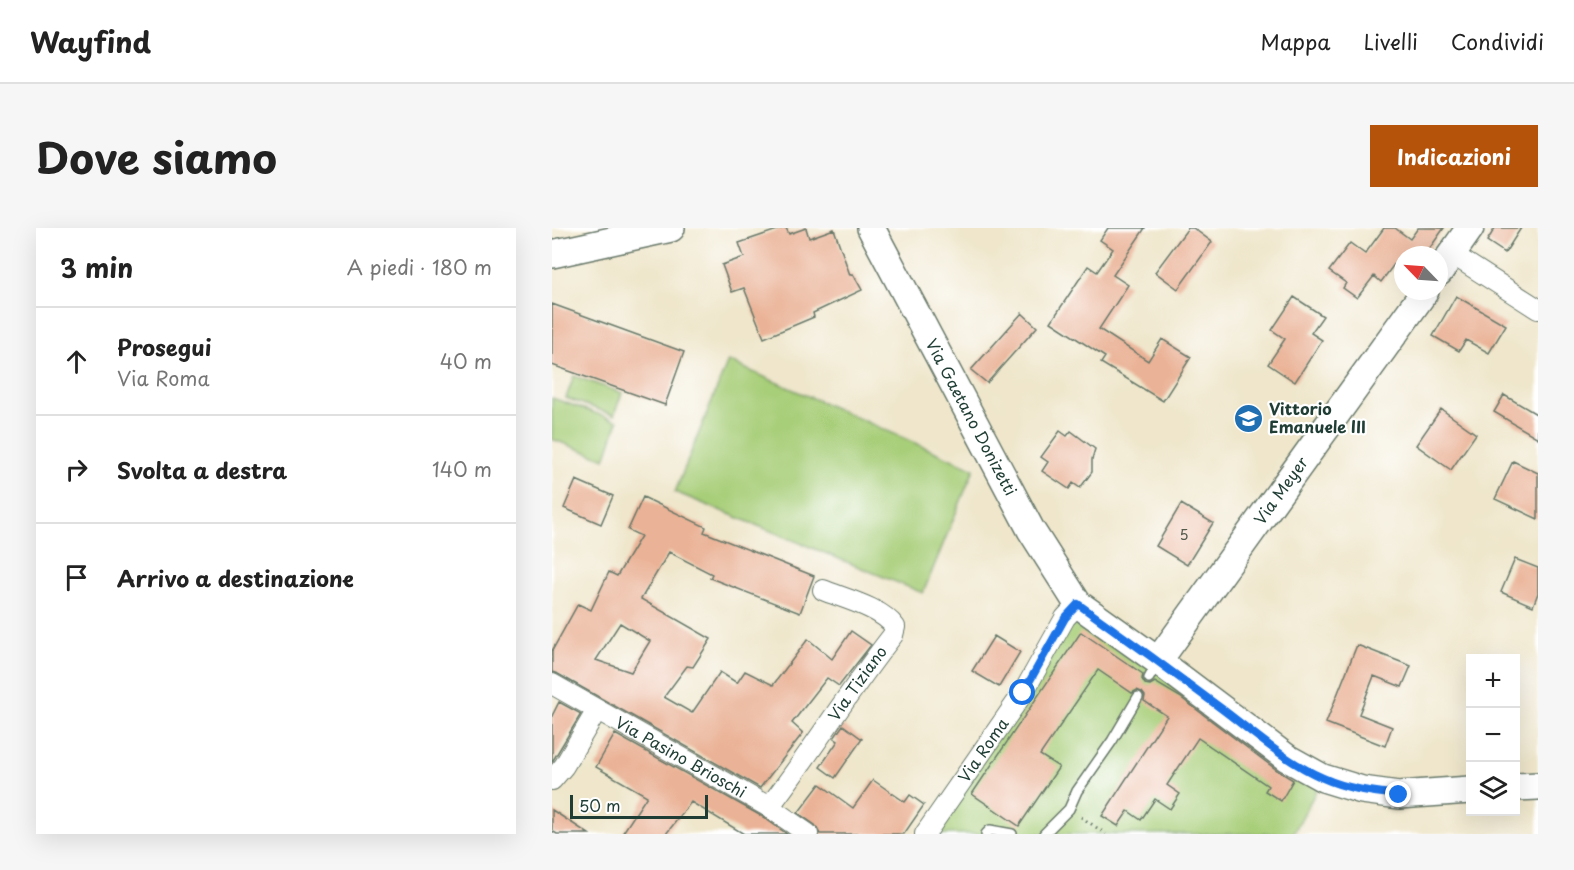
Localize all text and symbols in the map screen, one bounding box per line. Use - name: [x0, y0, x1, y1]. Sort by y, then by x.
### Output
- text: Wayfind: [30, 20, 151, 63]
- text: Mappa: [1261, 25, 1331, 57]
- text: Livelli: [1364, 25, 1418, 57]
- text: Condividi: [1451, 25, 1544, 57]
- text: Dove siamo: [36, 125, 277, 188]
- button: Indicazioni: [1370, 125, 1538, 187]
- north arrow: [1394, 246, 1448, 300]
- text: 3 min: [60, 248, 133, 287]
- text: A piedi · 180 m: [347, 252, 492, 282]
- text: Prosegui: [117, 330, 211, 363]
- street label: Via Gaetano Donizetti: [921, 334, 1024, 499]
- icon: ahead: [60, 345, 93, 378]
- text: 40 m: [440, 346, 492, 376]
- text: Via Roma: [117, 363, 209, 393]
- place label: Vittorio Emanuele III: [1269, 396, 1366, 438]
- school or university icon: Vittorio Emanuele III: [1232, 402, 1264, 434]
- street label: Via Meyer: [1247, 451, 1313, 529]
- icon: right: [60, 453, 93, 486]
- text: Svolta a destra: [117, 453, 287, 486]
- text: 140 m: [432, 454, 492, 484]
- house number: 5: [1179, 524, 1189, 545]
- icon: arrive: [60, 561, 93, 594]
- text: Arrivo a destinazione: [117, 561, 354, 594]
- street label: Via Tiziano: [821, 640, 892, 725]
- map controls: [1466, 654, 1520, 816]
- button: +: [1466, 654, 1520, 708]
- route start: [1009, 679, 1035, 705]
- button: −: [1466, 708, 1520, 762]
- street label: Via Pasino Brioschi: [611, 709, 751, 803]
- street label: Via Roma: [951, 712, 1014, 787]
- button: layers: [1466, 762, 1520, 816]
- route end: [1385, 781, 1411, 807]
- scale bar: [570, 792, 708, 820]
- text: 50 m: [579, 793, 620, 817]

